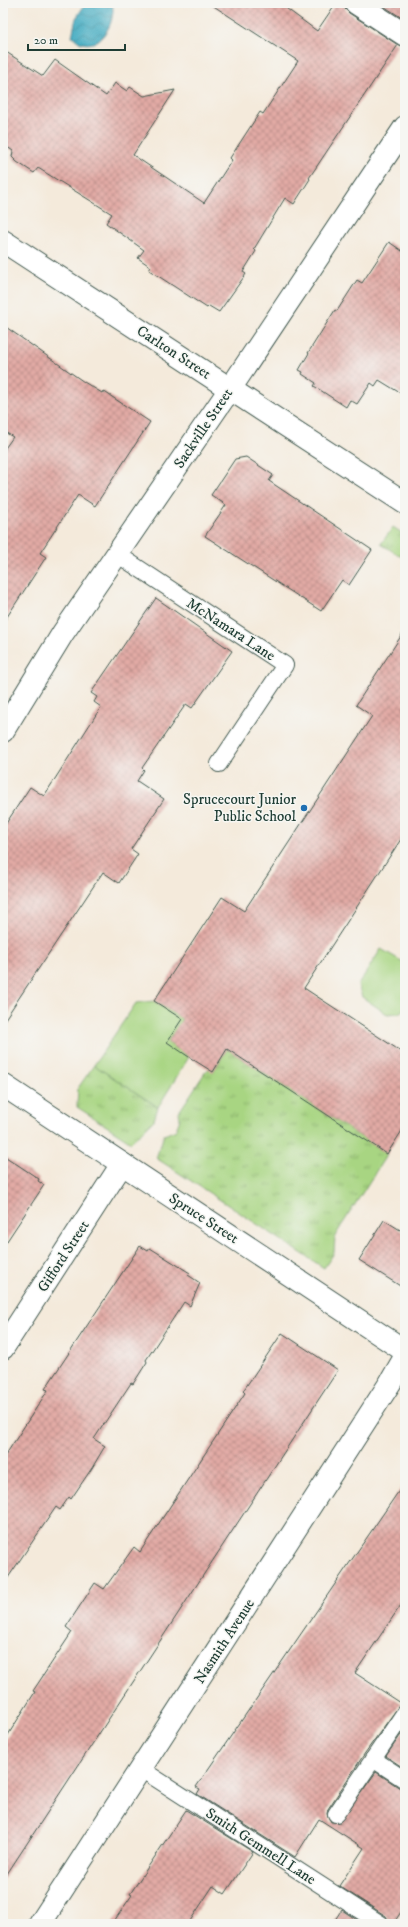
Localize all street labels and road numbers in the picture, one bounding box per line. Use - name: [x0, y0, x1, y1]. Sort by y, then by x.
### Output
- street label: Carlton Street: [133, 321, 215, 384]
- street label: Sackville Street: [170, 384, 237, 472]
- street label: McNamara Lane: [183, 594, 279, 665]
- street label: Spruce Street: [165, 1189, 242, 1248]
- street label: Gifford Street: [33, 1217, 94, 1296]
- street label: Nasmith Avenue: [190, 1595, 259, 1687]
- street label: Smith Gemmell Lane: [202, 1804, 319, 1889]

